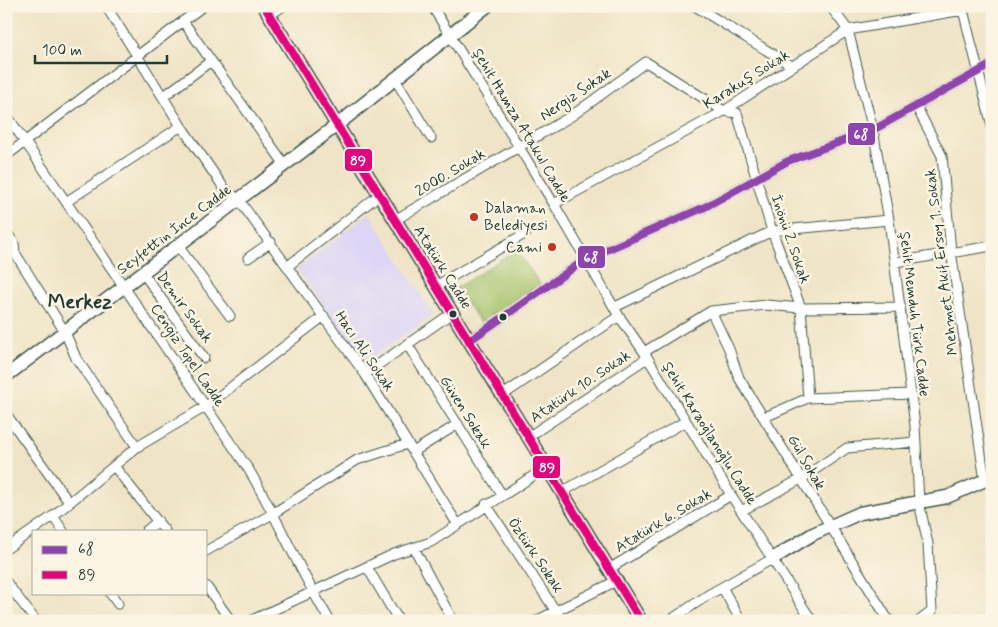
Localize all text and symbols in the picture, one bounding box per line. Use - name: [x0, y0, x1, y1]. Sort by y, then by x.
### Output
- scale bar: [35, 32, 168, 64]
- text: 100 m: [42, 41, 82, 61]
- street label: Şehit Hamza Atakul Cadde: [467, 45, 575, 206]
- street label: Karakuş Sokak: [699, 45, 794, 114]
- street label: Nergiz Sokak: [536, 63, 616, 127]
- line badge: 68: [847, 122, 876, 146]
- text: 68: [854, 126, 869, 144]
- street label: 2000. Sokak: [412, 144, 489, 202]
- line badge: 89: [344, 148, 373, 172]
- text: 89: [350, 152, 366, 170]
- street label: Mehmet Akif Ersoy 1. Sokak: [921, 167, 963, 356]
- street label: Seyfettin İnce Cadde: [113, 180, 236, 280]
- street label: İnönü 2. Sokak: [766, 192, 815, 286]
- place label: Dalaman Belediyesi: [484, 199, 548, 236]
- marker: Dalaman Belediyesi: [468, 211, 480, 223]
- street label: Atatürk Cadde: [408, 222, 476, 313]
- street label: Şehit Memduh Türk Cadde: [894, 230, 934, 398]
- place label: Cami: [506, 238, 542, 258]
- marker: Cami: [546, 241, 558, 253]
- line badge: 68: [577, 245, 606, 269]
- text: 68: [584, 249, 599, 267]
- street label: Demir Sokak: [151, 268, 217, 347]
- district label: Merkez: [48, 289, 112, 316]
- street label: Cengiz Topel Cadde: [144, 300, 229, 412]
- street label: Hacı Ali Sokak: [330, 307, 399, 396]
- unlabelled marker: [448, 309, 458, 319]
- unlabelled marker: [498, 312, 508, 322]
- street label: Atatürk 10. Sokak: [526, 346, 635, 428]
- street label: Şehit Karaoğlanoğlu Cadde: [657, 358, 761, 509]
- street label: Güven Sokak: [435, 372, 496, 453]
- street label: Gül Sokak: [782, 431, 830, 494]
- line badge: 89: [532, 455, 561, 479]
- text: 89: [539, 459, 555, 477]
- street label: Atatürk 6. Sokak: [611, 484, 716, 558]
- street label: Öztürk Sokak: [503, 514, 568, 597]
- legend: [32, 530, 208, 594]
- text: 68: [78, 540, 94, 560]
- text: 89: [78, 566, 95, 586]

